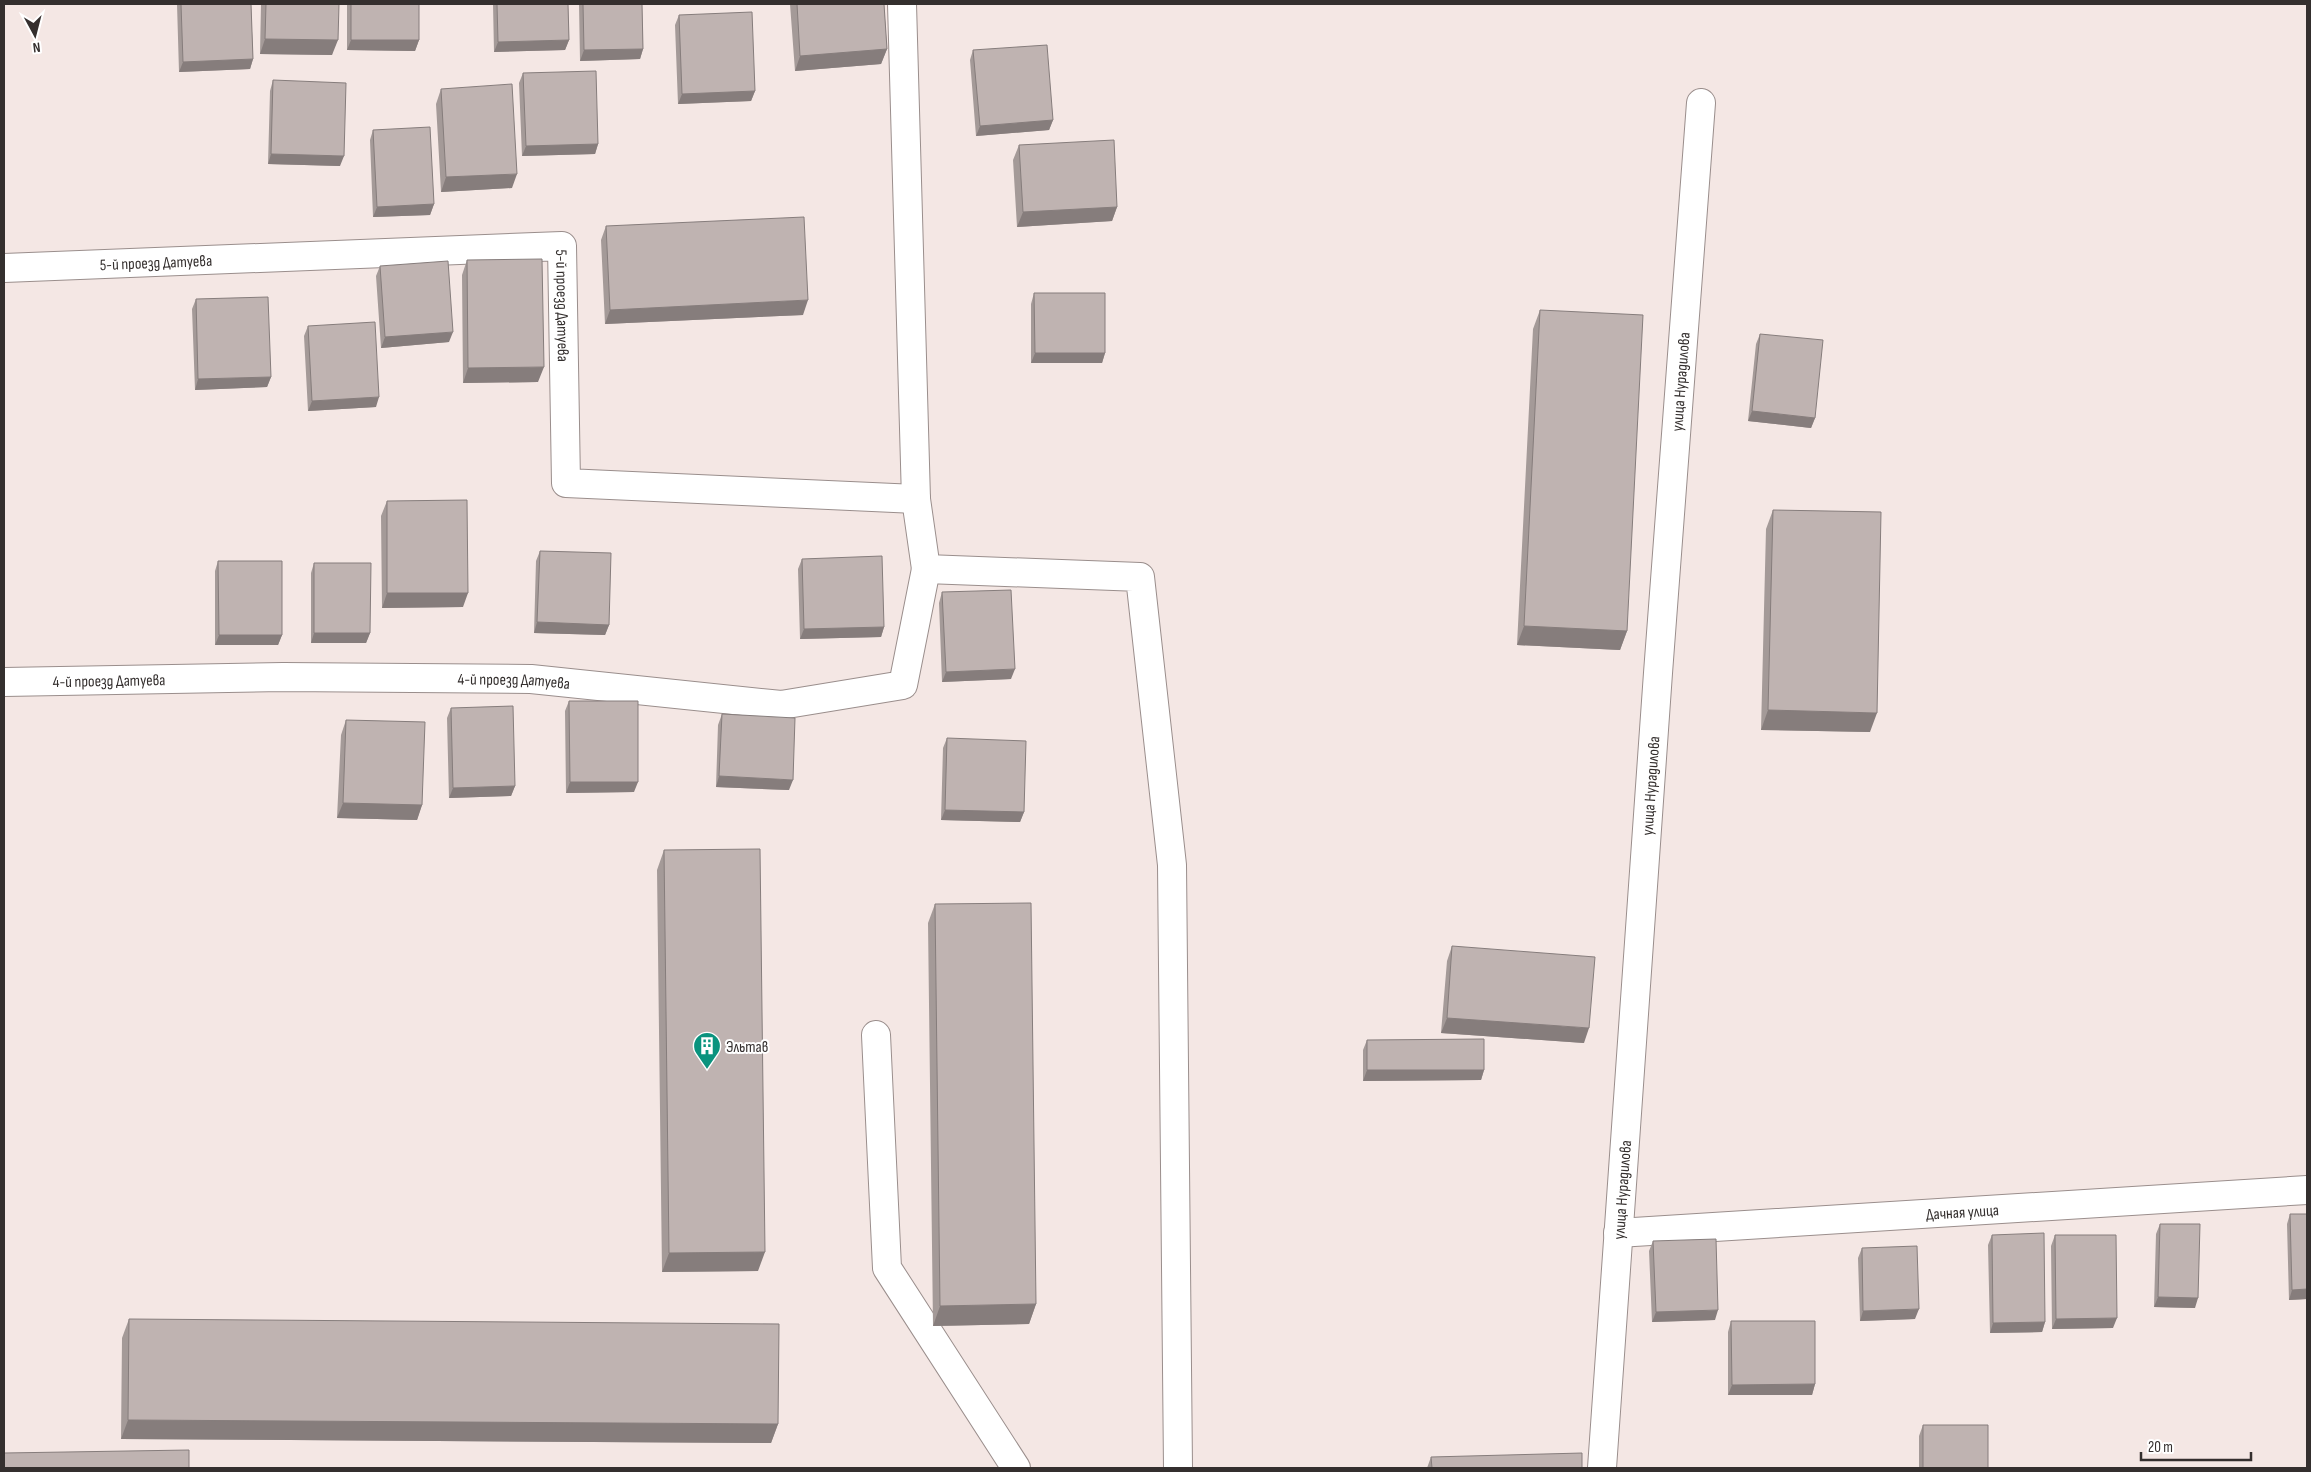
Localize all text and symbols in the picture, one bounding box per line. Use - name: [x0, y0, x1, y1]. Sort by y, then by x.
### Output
- north arrow: [10, 10, 60, 60]
- text: N: [32, 39, 41, 56]
- street label: 5-й проезд Датуева: [551, 249, 572, 362]
- street label: 5-й проезд Датуева: [99, 252, 213, 275]
- street label: улица Нурадилова: [1668, 332, 1695, 432]
- street label: 4-й проезд Датуева: [457, 670, 571, 694]
- street label: 4-й проезд Датуева: [52, 671, 166, 692]
- street label: улица Нурадилова: [1639, 736, 1665, 836]
- building icon: Эльтав: [692, 1031, 722, 1070]
- place label: Эльтав: [726, 1038, 768, 1057]
- street label: улица Нурадилова: [1610, 1140, 1636, 1240]
- street label: Дачная улица: [1925, 1201, 2000, 1225]
- scale bar: [2141, 1430, 2251, 1462]
- text: 20 m: [2148, 1438, 2173, 1457]

